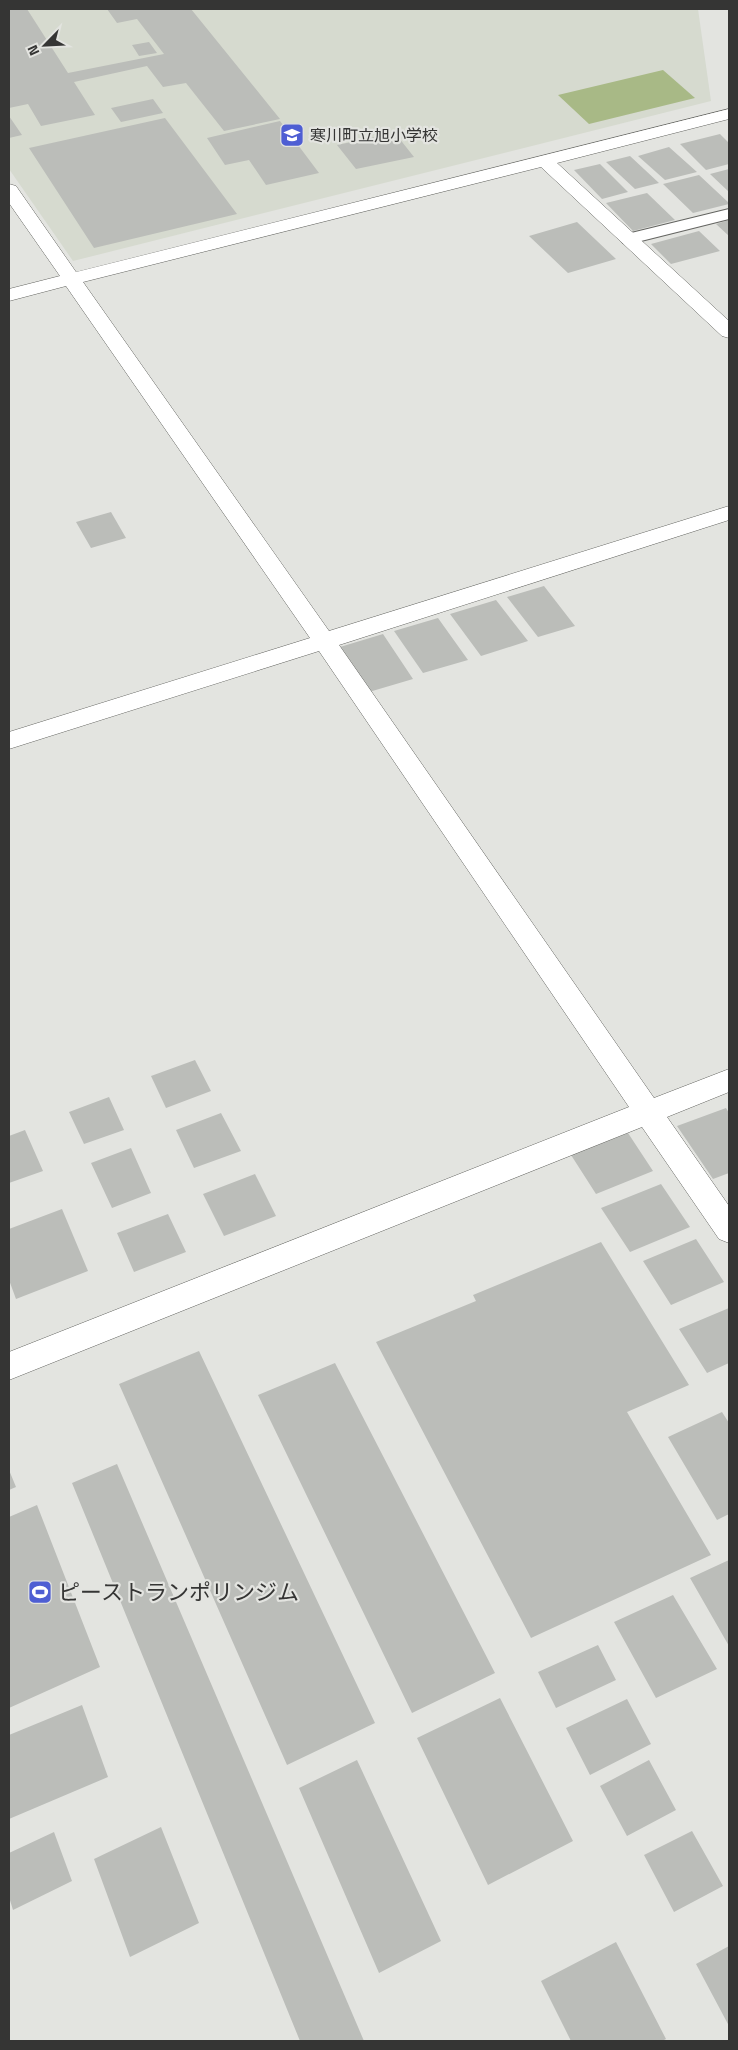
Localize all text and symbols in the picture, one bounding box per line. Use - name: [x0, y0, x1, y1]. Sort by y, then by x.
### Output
- north arrow: [20, 20, 70, 70]
- text: N: [21, 42, 44, 59]
- school or university icon: 寒川町立旭小学校: [279, 122, 305, 148]
- place label: 寒川町立旭小学校: [310, 123, 438, 147]
- place label: ピーストランポリンジム: [58, 1575, 299, 1609]
- sports icon: ピーストランポリンジム: [27, 1579, 53, 1605]

